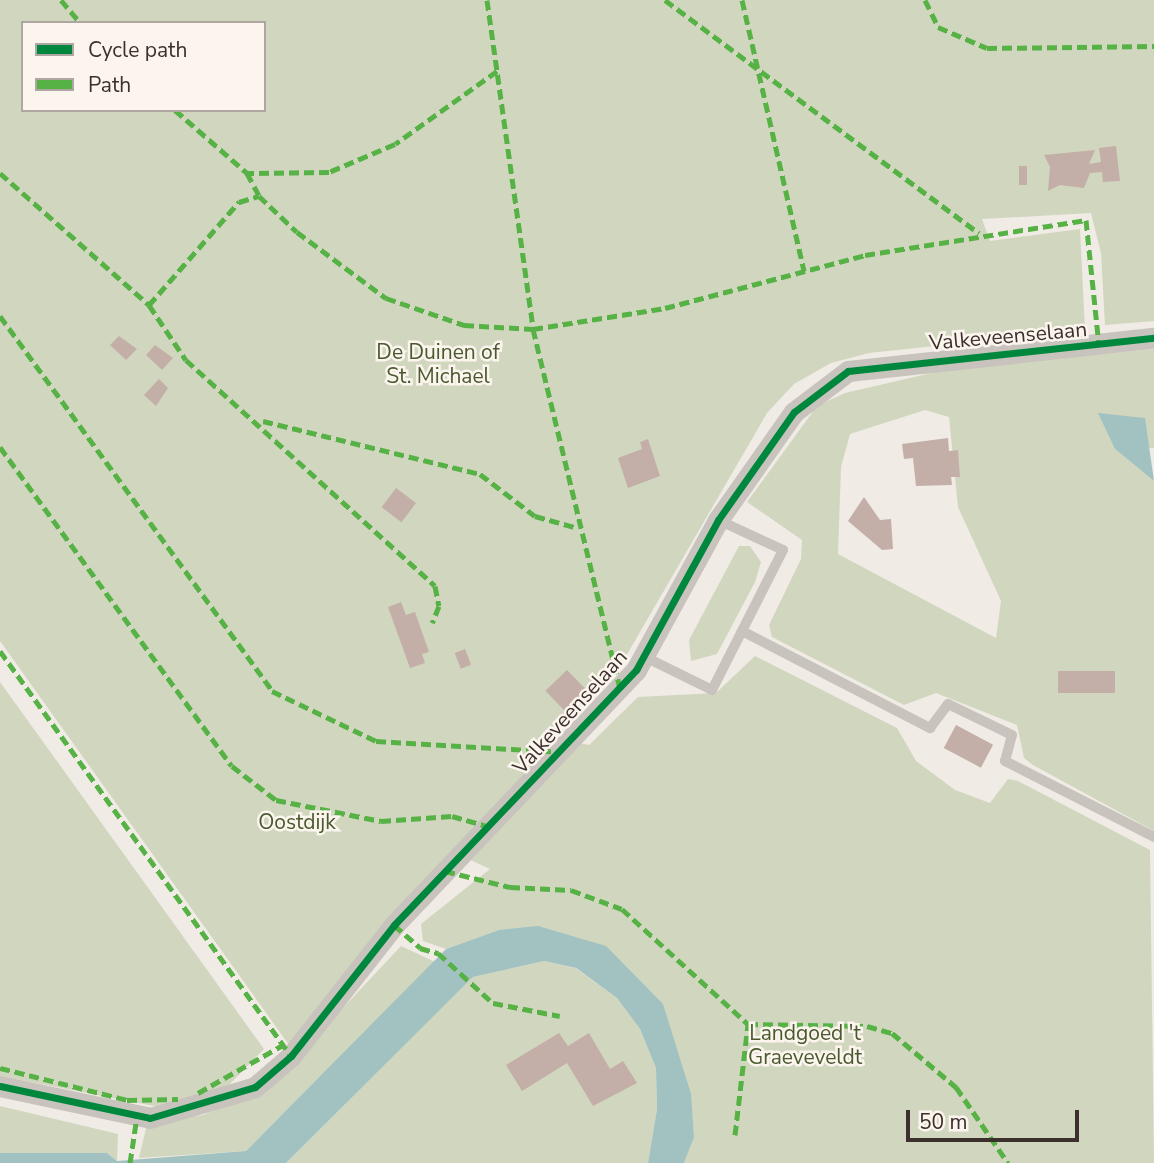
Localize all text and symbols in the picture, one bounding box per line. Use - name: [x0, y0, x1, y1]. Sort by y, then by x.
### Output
- legend: [21, 21, 266, 112]
- text: Cycle path: [88, 36, 187, 64]
- text: Path: [88, 71, 131, 99]
- street label: Valkeveenselaan: [928, 317, 1088, 355]
- park label: De Duinen of St. Michael: [376, 339, 500, 389]
- street label: Valkeveenselaan: [508, 645, 632, 779]
- park label: Oostdijk: [258, 809, 336, 835]
- park label: Landgoed 't Graeveveldt: [748, 1020, 862, 1070]
- scale bar: [909, 1096, 1082, 1140]
- text: 50 m: [919, 1108, 968, 1136]

